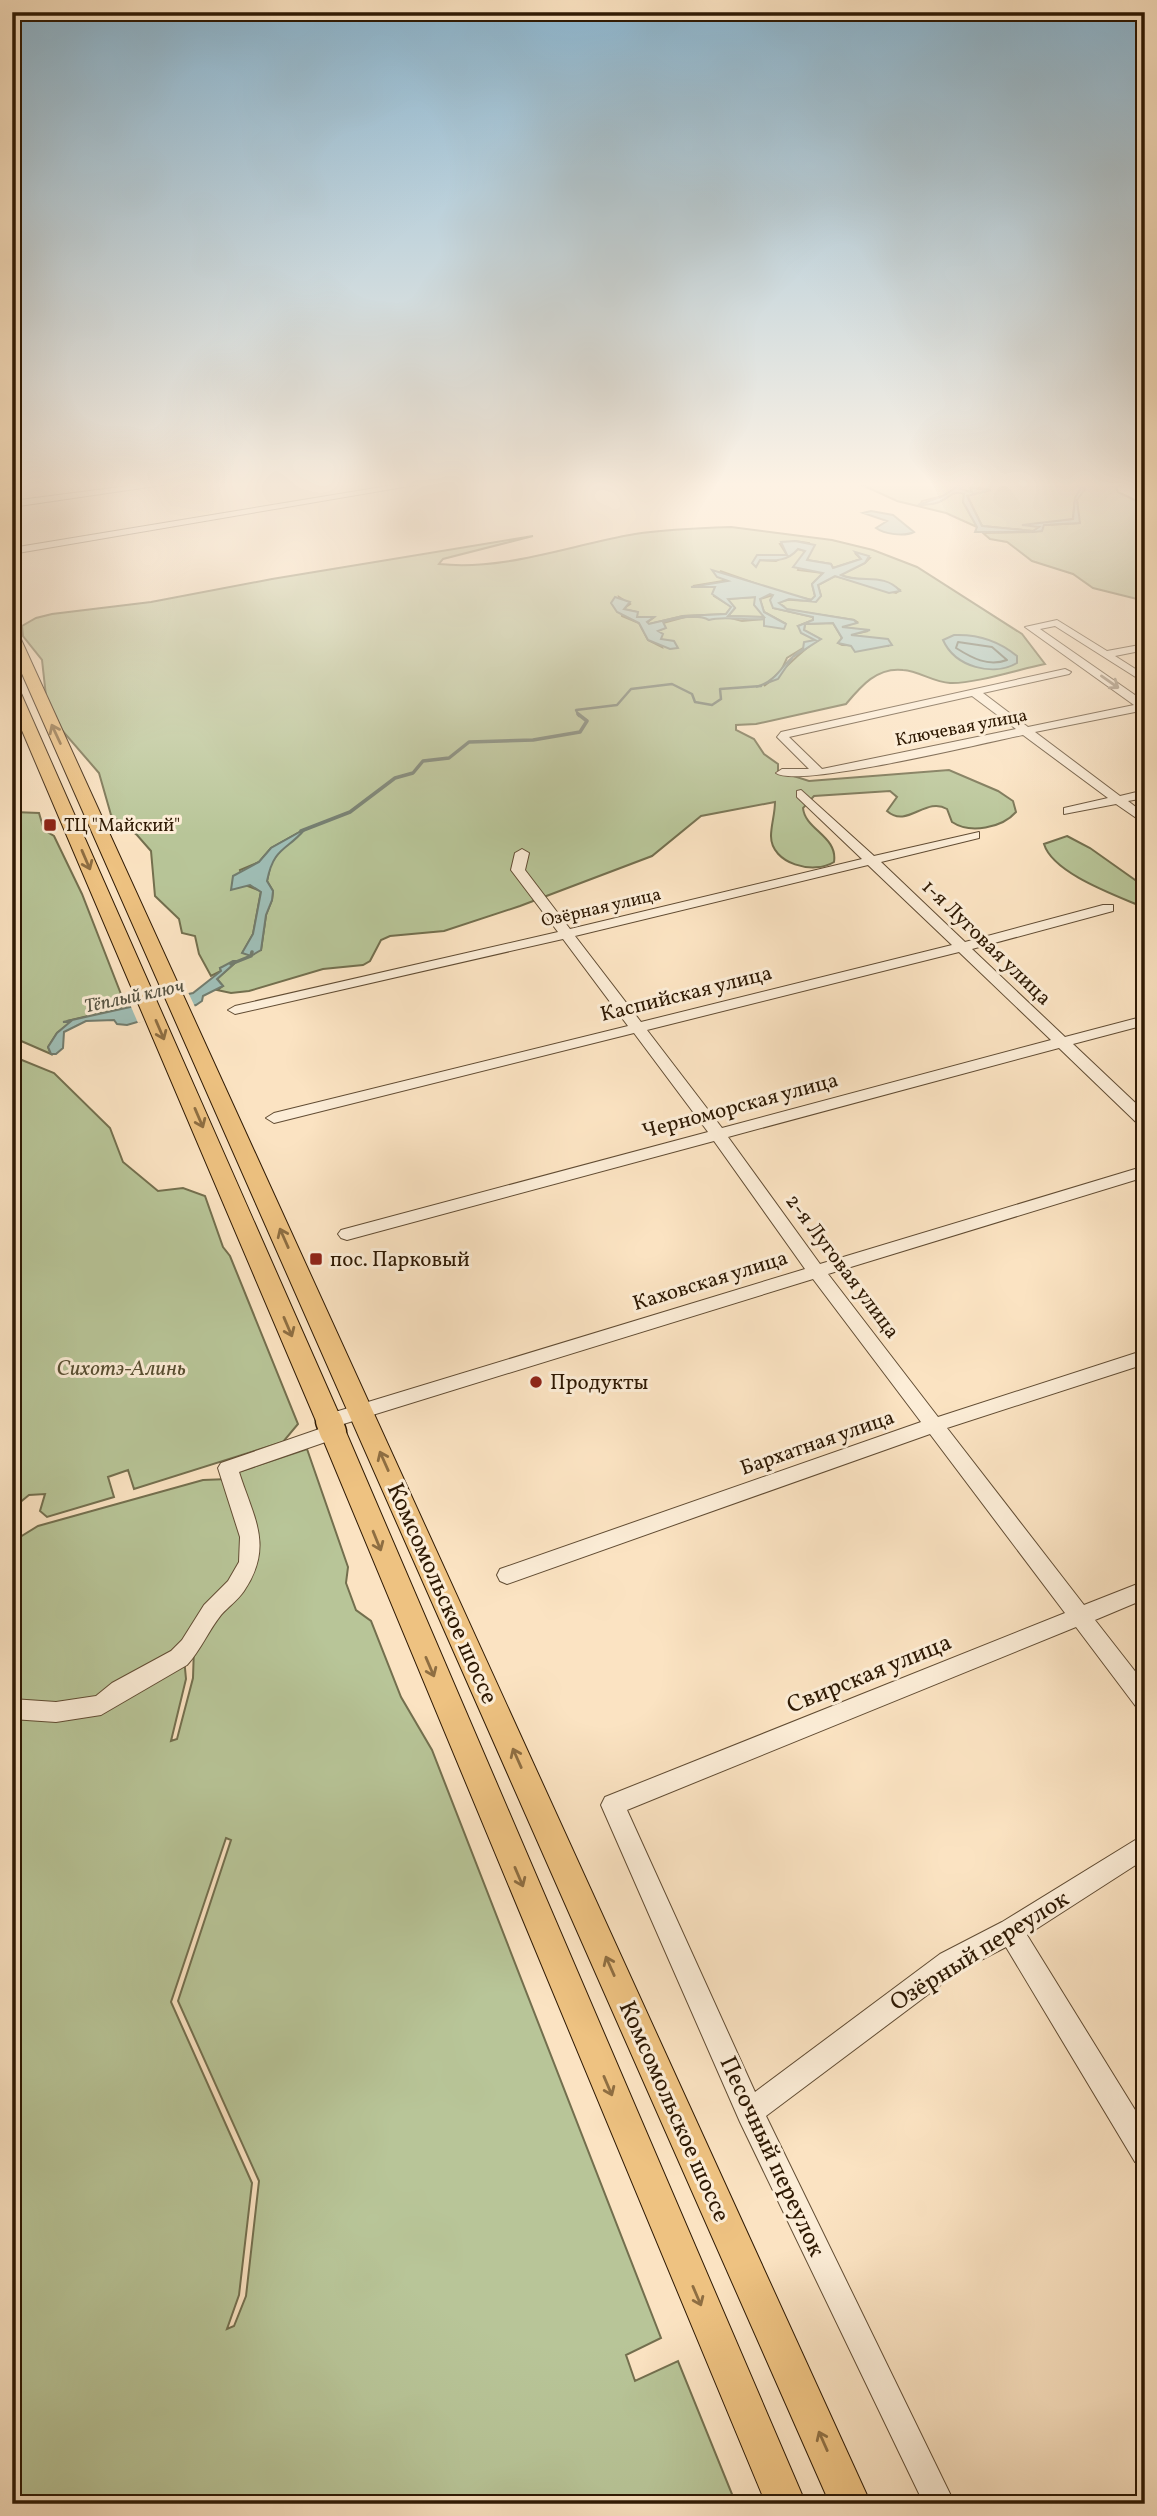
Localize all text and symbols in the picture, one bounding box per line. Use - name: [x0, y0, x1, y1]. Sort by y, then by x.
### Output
- one-way arrow: [1100, 675, 1119, 689]
- street label: Ключевая улица: [893, 703, 1030, 754]
- one-way arrow: [49, 724, 62, 745]
- place label: ТЦ "Майский": [64, 814, 180, 839]
- marker: ТЦ "Майский": [42, 817, 58, 833]
- one-way arrow: [80, 848, 93, 870]
- street label: 1-я Луговая улица: [915, 873, 1057, 1013]
- street label: Озёрная улица: [539, 883, 664, 934]
- street label: Каспийская улица: [598, 959, 775, 1030]
- water label: Тёплый ключ: [82, 974, 187, 1020]
- one-way arrow: [154, 1019, 167, 1040]
- street label: Черноморская улица: [639, 1066, 842, 1147]
- one-way arrow: [194, 1106, 207, 1128]
- street label: 2-я Луговая улица: [778, 1189, 906, 1345]
- one-way arrow: [277, 1228, 290, 1249]
- street label: Каховская улица: [629, 1244, 792, 1319]
- place label: пос. Парковый: [330, 1246, 470, 1275]
- marker: пос. Парковый: [308, 1251, 324, 1267]
- one-way arrow: [283, 1316, 296, 1337]
- park label: Сихотэ-Алинь: [56, 1355, 186, 1384]
- place label: Продукты: [550, 1369, 649, 1398]
- marker: Продукты: [528, 1374, 544, 1390]
- street label: Бархатная улица: [736, 1403, 899, 1483]
- one-way arrow: [377, 1451, 390, 1472]
- street label: Комсомольское шоссе: [377, 1478, 505, 1710]
- one-way arrow: [372, 1529, 385, 1551]
- street label: Свирская улица: [782, 1626, 957, 1723]
- one-way arrow: [424, 1656, 437, 1678]
- one-way arrow: [510, 1748, 523, 1769]
- one-way arrow: [513, 1866, 526, 1887]
- street label: Озёрный переулок: [884, 1883, 1076, 2020]
- one-way arrow: [603, 1955, 616, 1977]
- street label: Комсомольское шоссе: [609, 1996, 737, 2228]
- street label: Песочный переулок: [710, 2051, 833, 2263]
- one-way arrow: [602, 2075, 615, 2097]
- one-way arrow: [691, 2284, 704, 2306]
- one-way arrow: [816, 2431, 829, 2453]

